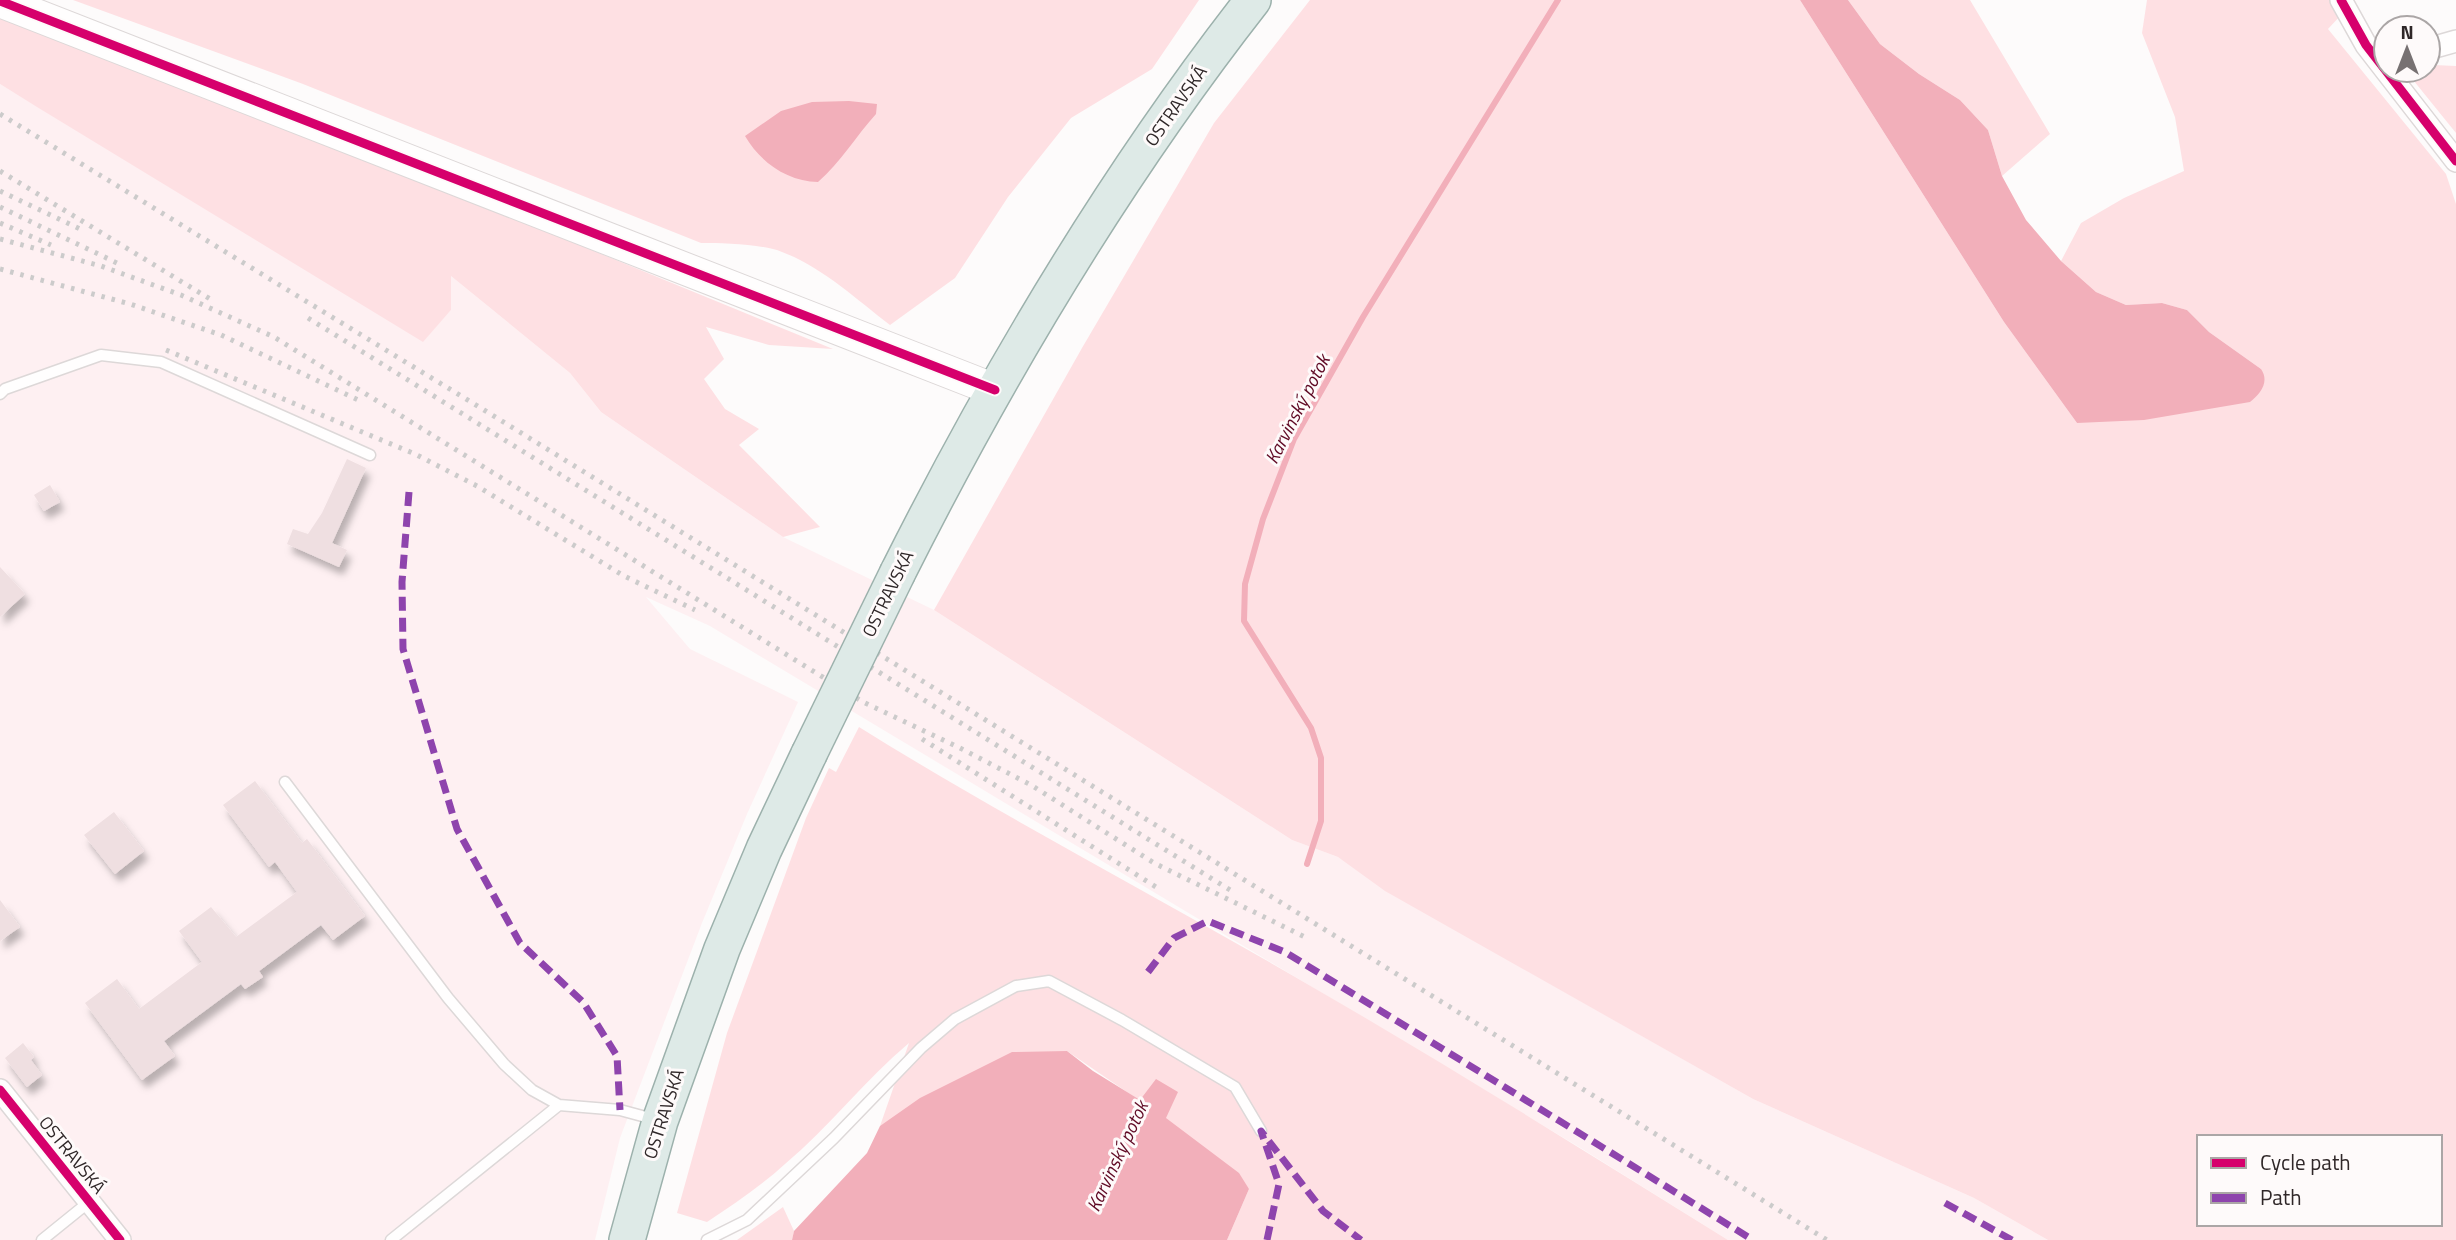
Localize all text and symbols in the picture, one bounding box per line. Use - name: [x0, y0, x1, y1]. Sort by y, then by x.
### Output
- north arrow: [2372, 14, 2442, 84]
- text: N: [2400, 17, 2414, 46]
- street label: OSTRAVSKÁ: [1138, 60, 1214, 152]
- water label: Karvinský potok: [1257, 347, 1338, 468]
- street label: OSTRAVSKÁ: [855, 546, 920, 642]
- street label: OSTRAVSKÁ: [636, 1065, 691, 1162]
- water label: Karvinský potok: [1078, 1093, 1156, 1216]
- street label: OSTRAVSKÁ: [33, 1110, 112, 1200]
- legend: [2197, 1135, 2442, 1226]
- text: Cycle path: [2260, 1146, 2351, 1178]
- text: Path: [2260, 1181, 2302, 1213]

